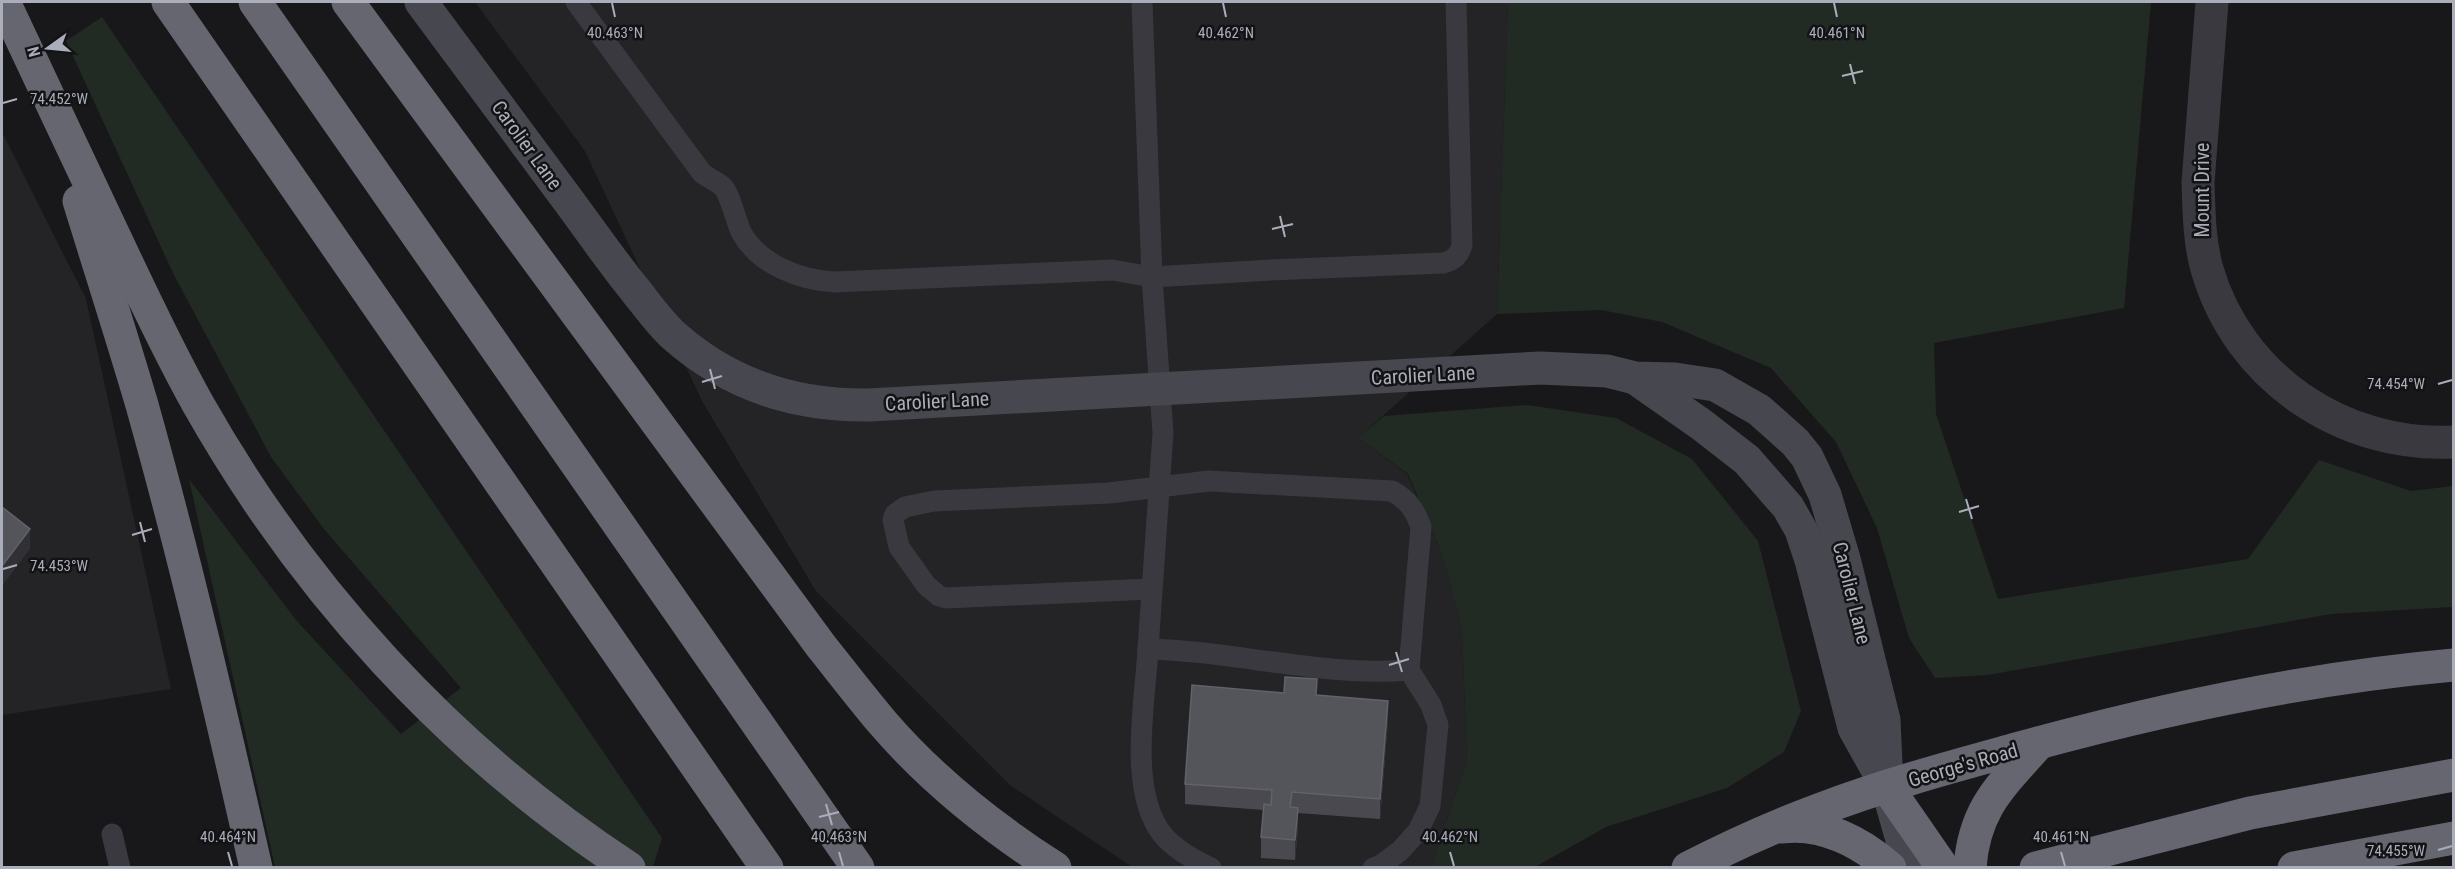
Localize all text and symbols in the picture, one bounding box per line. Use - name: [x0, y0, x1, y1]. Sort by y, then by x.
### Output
- north arrow: [18, 18, 78, 78]
- text: 40.463°N: [587, 24, 643, 42]
- text: 40.462°N: [1198, 24, 1254, 42]
- text: 40.461°N: [1809, 24, 1865, 42]
- text: N: [24, 45, 44, 59]
- text: 74.452°W: [30, 90, 89, 108]
- street label: Carolier Lane: [487, 96, 567, 194]
- street label: Mount Drive: [2190, 143, 2214, 237]
- street label: Carolier Lane: [1370, 360, 1476, 390]
- text: 74.454°W: [2367, 375, 2426, 393]
- street label: Carolier Lane: [884, 386, 990, 416]
- street label: Carolier Lane: [1828, 540, 1876, 646]
- text: 74.453°W: [30, 557, 89, 575]
- street label: George's Road: [1905, 738, 2021, 792]
- text: 40.464°N: [200, 828, 256, 846]
- text: 40.463°N: [811, 828, 867, 846]
- text: 40.462°N: [1422, 828, 1478, 846]
- text: 40.461°N: [2033, 828, 2089, 846]
- text: 74.455°W: [2367, 842, 2426, 860]

